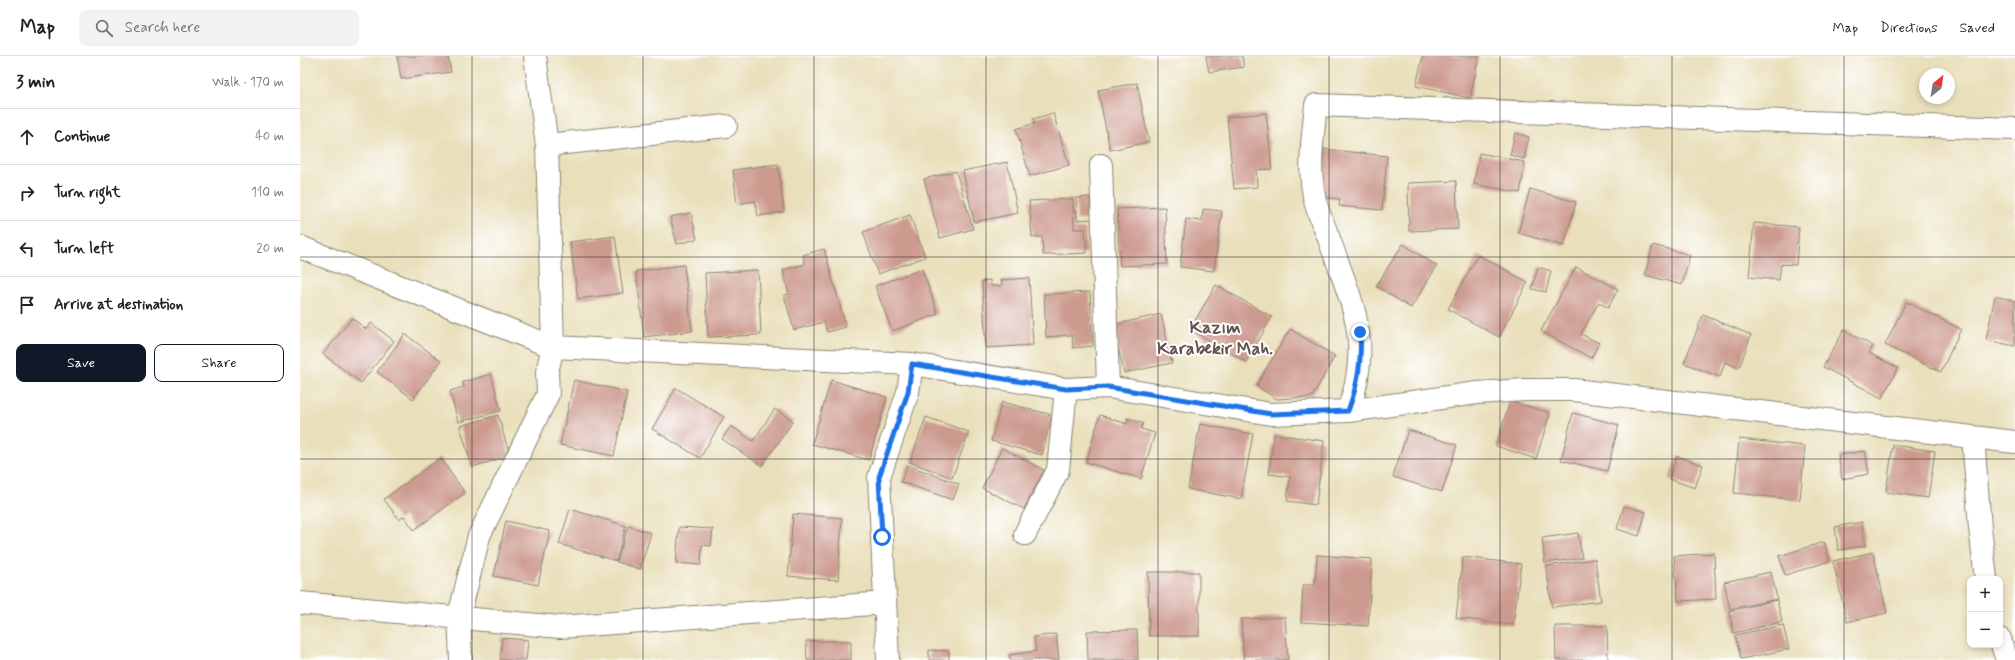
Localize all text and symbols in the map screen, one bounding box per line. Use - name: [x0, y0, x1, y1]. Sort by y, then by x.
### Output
- search box: [79, 10, 359, 46]
- text: Map: [20, 15, 55, 40]
- icon: search: [93, 17, 115, 39]
- text: Search here: [125, 18, 200, 38]
- text: Map: [1832, 19, 1858, 37]
- text: Directions: [1880, 19, 1938, 37]
- text: Saved: [1960, 19, 1995, 37]
- north arrow: [1919, 68, 1955, 104]
- text: 3 min: [16, 71, 55, 93]
- text: Walk · 170 m: [212, 74, 284, 91]
- icon: ahead: [16, 126, 38, 148]
- text: Continue: [54, 127, 110, 147]
- text: 40 m: [255, 128, 284, 145]
- icon: right: [16, 182, 38, 204]
- text: Turn right: [54, 183, 121, 203]
- text: 110 m: [251, 184, 284, 201]
- icon: left: [16, 238, 38, 260]
- text: Turn left: [54, 239, 114, 259]
- text: 20 m: [256, 240, 284, 257]
- icon: arrive: [16, 294, 38, 316]
- text: Arrive at destination: [54, 295, 183, 315]
- district label: Kazım Karabekir Mah.: [1157, 316, 1273, 361]
- route end: [1351, 323, 1369, 341]
- button: Save: [16, 344, 146, 382]
- button: Share: [154, 344, 284, 382]
- route start: [873, 528, 891, 546]
- map controls: [1967, 576, 2003, 648]
- button: +: [1967, 576, 2003, 612]
- button: −: [1967, 612, 2003, 648]

